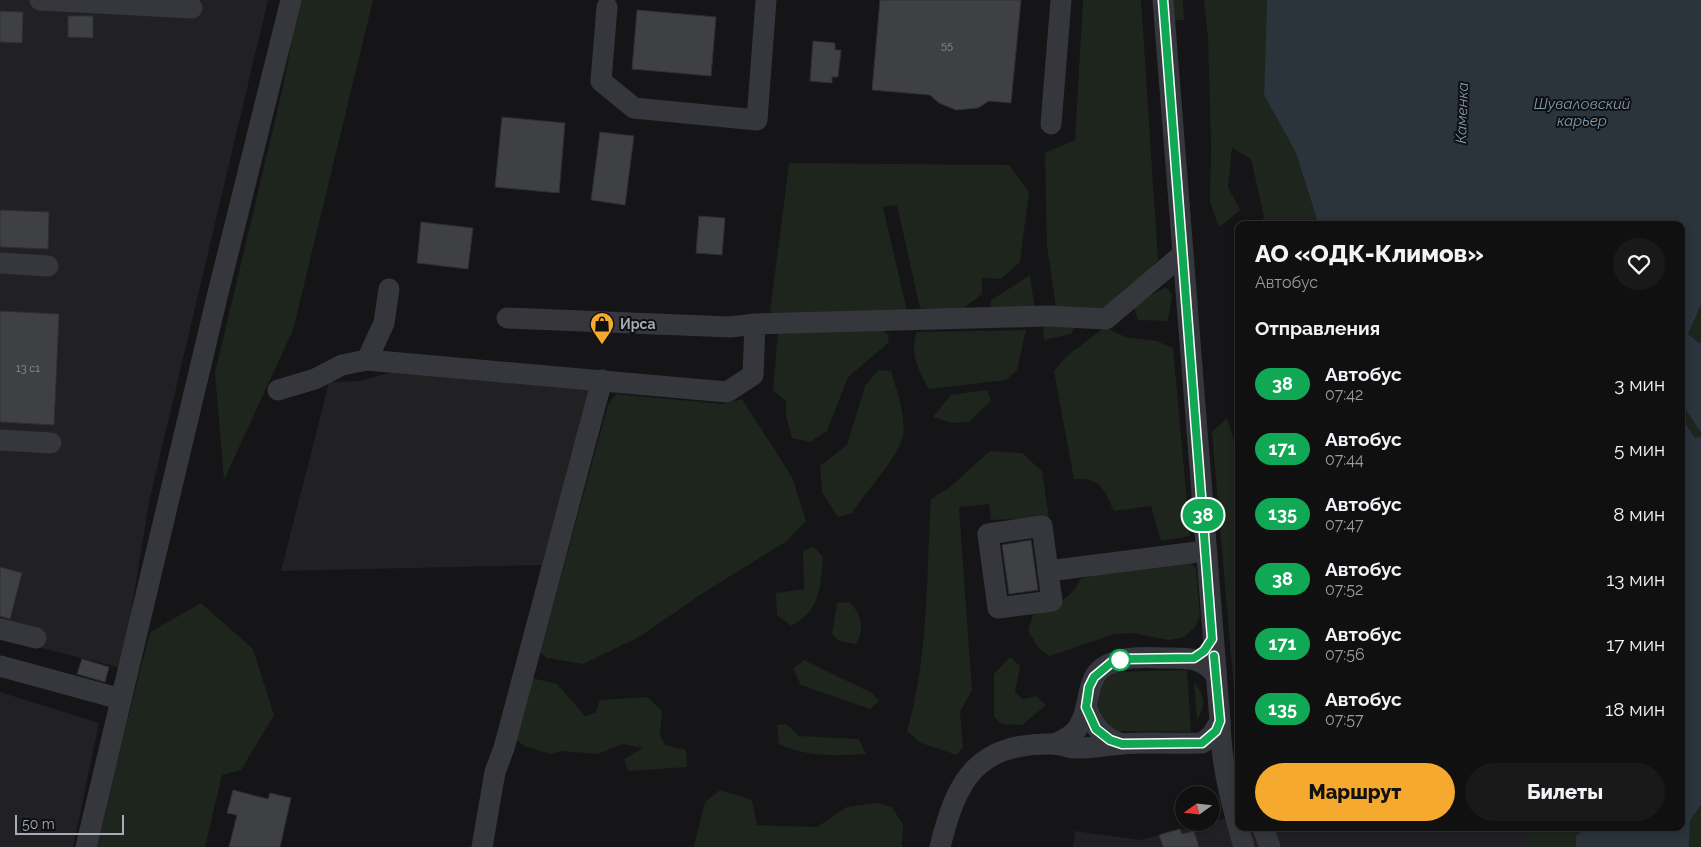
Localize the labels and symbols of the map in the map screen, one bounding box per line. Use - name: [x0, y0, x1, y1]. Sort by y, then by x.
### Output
- house number: 55: [941, 39, 953, 52]
- water label: Каменка: [1452, 82, 1472, 144]
- water label: Шуваловский карьер: [1534, 95, 1631, 130]
- shop icon: Ирса: [589, 311, 615, 345]
- place label: Ирса: [620, 316, 656, 332]
- house number: 13 с1: [16, 362, 40, 375]
- line badge: 38: [1180, 499, 1226, 531]
- unlabelled marker: [1109, 649, 1131, 671]
- north arrow: [1175, 786, 1220, 831]
- scale bar: [15, 812, 124, 835]

